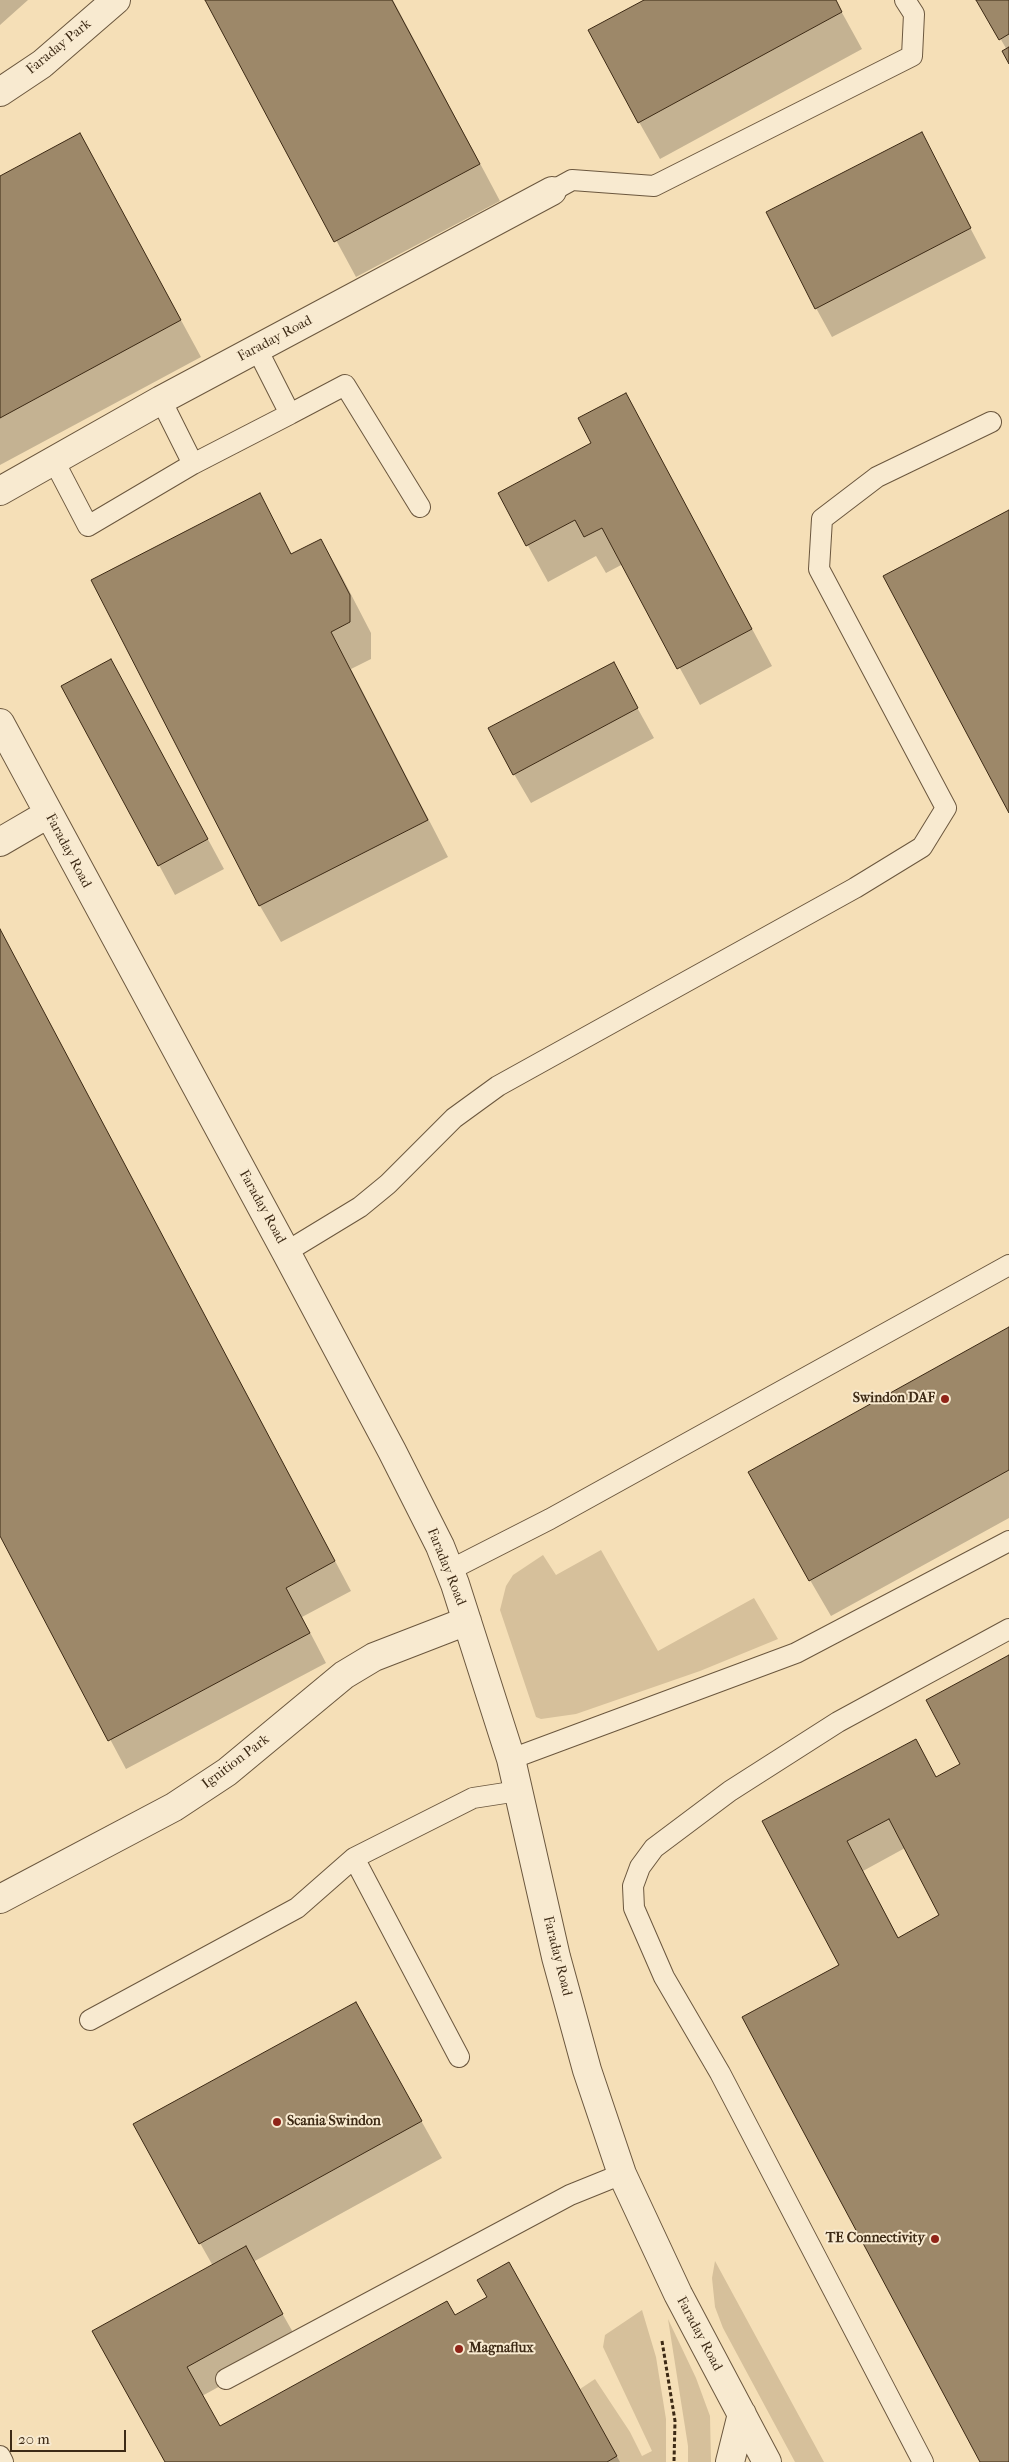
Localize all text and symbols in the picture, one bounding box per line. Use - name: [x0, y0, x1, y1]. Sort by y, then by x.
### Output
- street label: Faraday Park: [23, 16, 95, 78]
- street label: Faraday Road: [235, 312, 315, 366]
- street label: Faraday Road: [41, 811, 95, 891]
- street label: Faraday Road: [235, 1167, 289, 1247]
- place label: Swindon DAF: [853, 1391, 935, 1407]
- marker: Swindon DAF: [939, 1393, 951, 1405]
- street label: Faraday Road: [423, 1526, 469, 1608]
- street label: Ignition Park: [199, 1731, 273, 1793]
- street label: Faraday Road: [539, 1914, 575, 1998]
- place label: Scania Swindon: [287, 2114, 381, 2130]
- marker: Scania Swindon: [271, 2116, 283, 2128]
- place label: TE Connectivity: [826, 2231, 925, 2247]
- marker: TE Connectivity: [929, 2233, 941, 2245]
- street label: Faraday Road: [672, 2294, 726, 2374]
- place label: Magnaflux: [469, 2341, 534, 2357]
- marker: Magnaflux: [453, 2343, 465, 2355]
- scale bar: [12, 2420, 129, 2452]
- text: 20 m: [18, 2430, 50, 2448]

